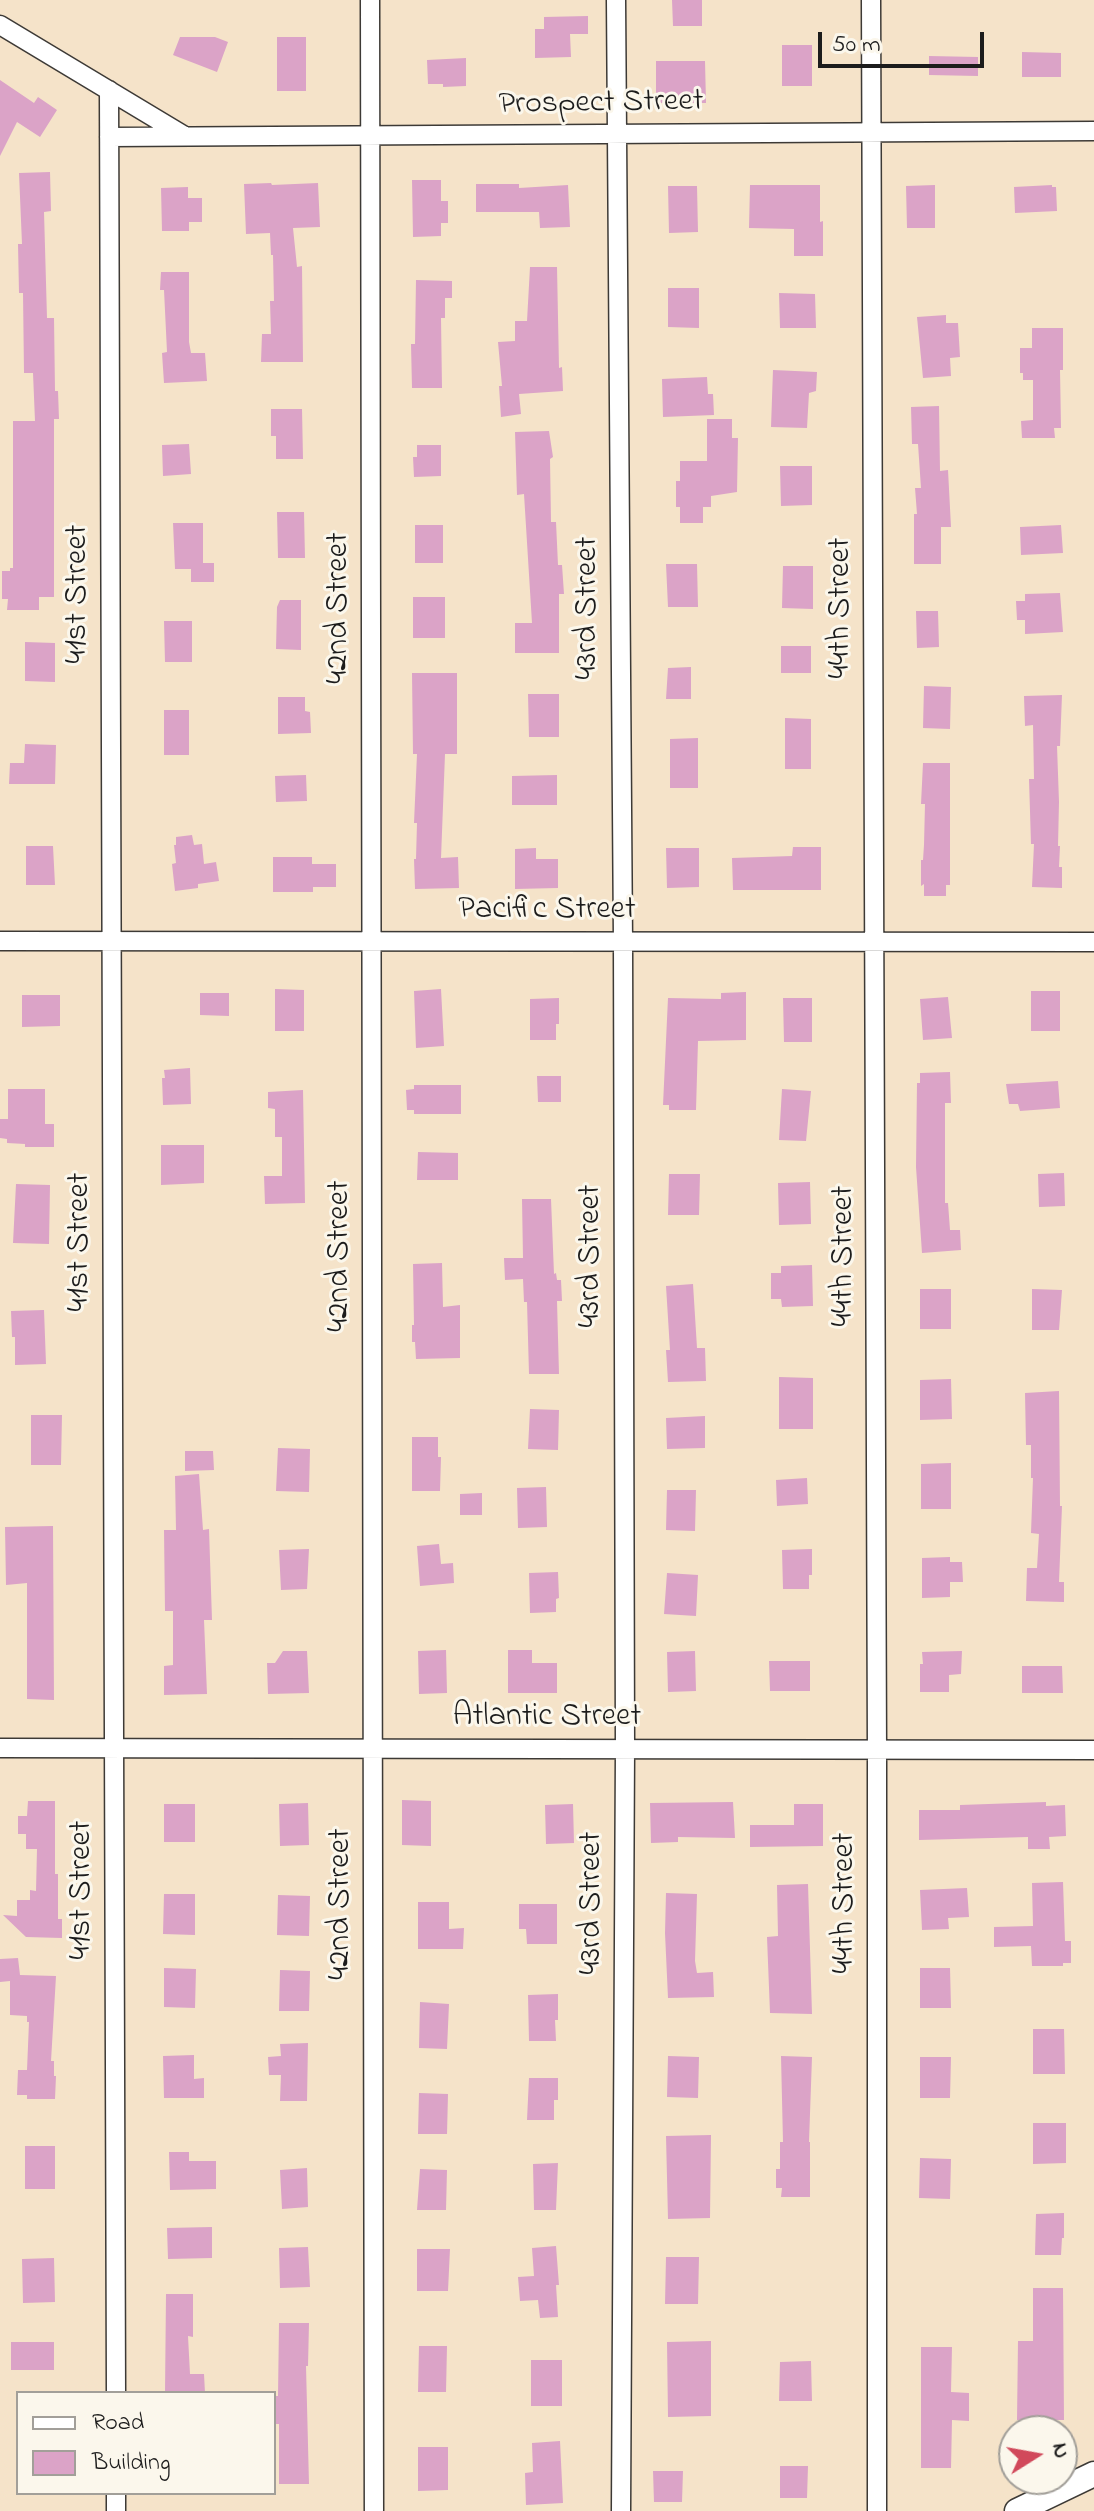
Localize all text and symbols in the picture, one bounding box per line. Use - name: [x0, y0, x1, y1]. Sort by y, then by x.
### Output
- scale bar: [822, 16, 988, 66]
- text: 50 m: [832, 28, 881, 63]
- street label: Prospect Street: [498, 84, 704, 126]
- street label: 41st Street: [61, 524, 99, 664]
- street label: 42nd Street: [322, 532, 360, 684]
- street label: 43rd Street: [571, 537, 609, 679]
- street label: 44th Street: [824, 538, 862, 678]
- street label: Pacific Street: [458, 893, 636, 931]
- street label: 41st Street: [63, 1172, 101, 1312]
- street label: 42nd Street: [323, 1180, 361, 1332]
- street label: 43rd Street: [574, 1185, 612, 1327]
- street label: 44th Street: [827, 1186, 865, 1326]
- street label: Atlantic Street: [453, 1700, 641, 1738]
- street label: 41st Street: [65, 1820, 103, 1960]
- street label: 42nd Street: [324, 1828, 362, 1980]
- street label: 43rd Street: [575, 1832, 613, 1974]
- street label: 44th Street: [828, 1833, 866, 1973]
- legend: [16, 2391, 276, 2495]
- text: Road: [92, 2406, 144, 2441]
- north arrow: [998, 2415, 1078, 2495]
- text: N: [1042, 2440, 1077, 2461]
- text: Building: [92, 2446, 171, 2481]

